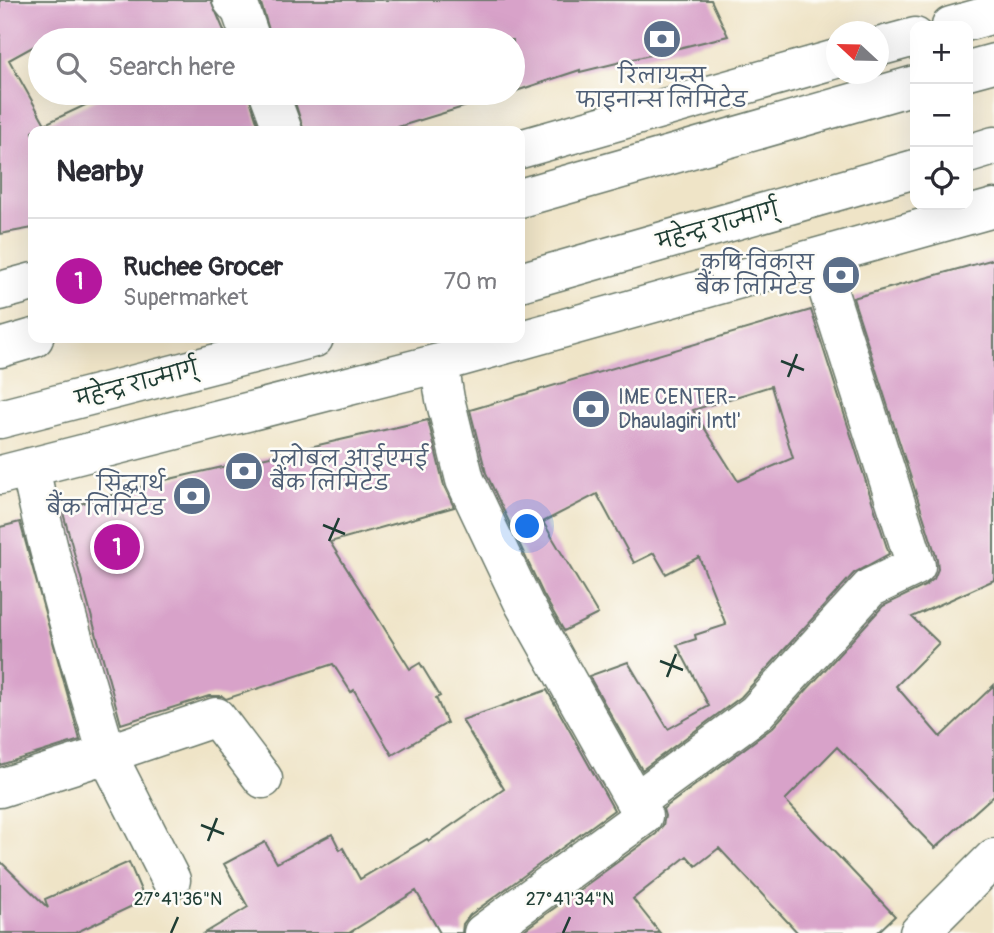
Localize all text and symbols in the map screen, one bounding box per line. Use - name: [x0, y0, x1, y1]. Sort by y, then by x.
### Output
- bank icon: रिलायन्स फाइनान्स लिमिटेड: [641, 18, 683, 60]
- north arrow: [826, 21, 889, 84]
- map controls: [910, 21, 973, 210]
- button: +: [910, 21, 973, 84]
- search box: [28, 28, 525, 105]
- icon: search: [52, 48, 90, 86]
- text: Search here: [108, 51, 235, 83]
- place label: रिलायन्स फाइनान्स लिमिटेड: [576, 60, 749, 114]
- button: −: [910, 84, 973, 147]
- button: locate: [910, 147, 973, 210]
- text: Nearby: [56, 153, 143, 190]
- street label: महेन्द्र राज्मार्ग्: [651, 191, 784, 259]
- place label: कृषि विकास बैंक लिमिटेड: [695, 247, 815, 301]
- text: Ruchee Grocer: [123, 251, 283, 283]
- bank icon: कृषि विकास बैंक लिमिटेड: [820, 254, 862, 296]
- text: 1: [75, 267, 84, 296]
- text: 70 m: [444, 267, 497, 296]
- text: Supermarket: [123, 283, 248, 312]
- street label: महेन्द्र राज्मार्ग्: [70, 350, 203, 416]
- place label: IME CENTER- Dhaulagiri Intl': [618, 384, 741, 435]
- bank icon: IME CENTER- Dhaulagiri Intl': [570, 388, 612, 430]
- place label: ग्लोबल आईएमई बैंक लिमिटेड: [270, 443, 430, 497]
- bank icon: ग्लोबल आईएमई बैंक लिमिटेड: [223, 450, 265, 492]
- place label: सिद्धार्थ बैंक लिमिटेड: [46, 467, 166, 522]
- bank icon: सिद्धार्थ बैंक लिमिटेड: [171, 475, 213, 517]
- your location: [510, 509, 544, 543]
- pin: 1: [94, 521, 140, 573]
- text: 27°41'36"N: [134, 888, 222, 911]
- text: 27°41'34"N: [526, 888, 614, 911]

